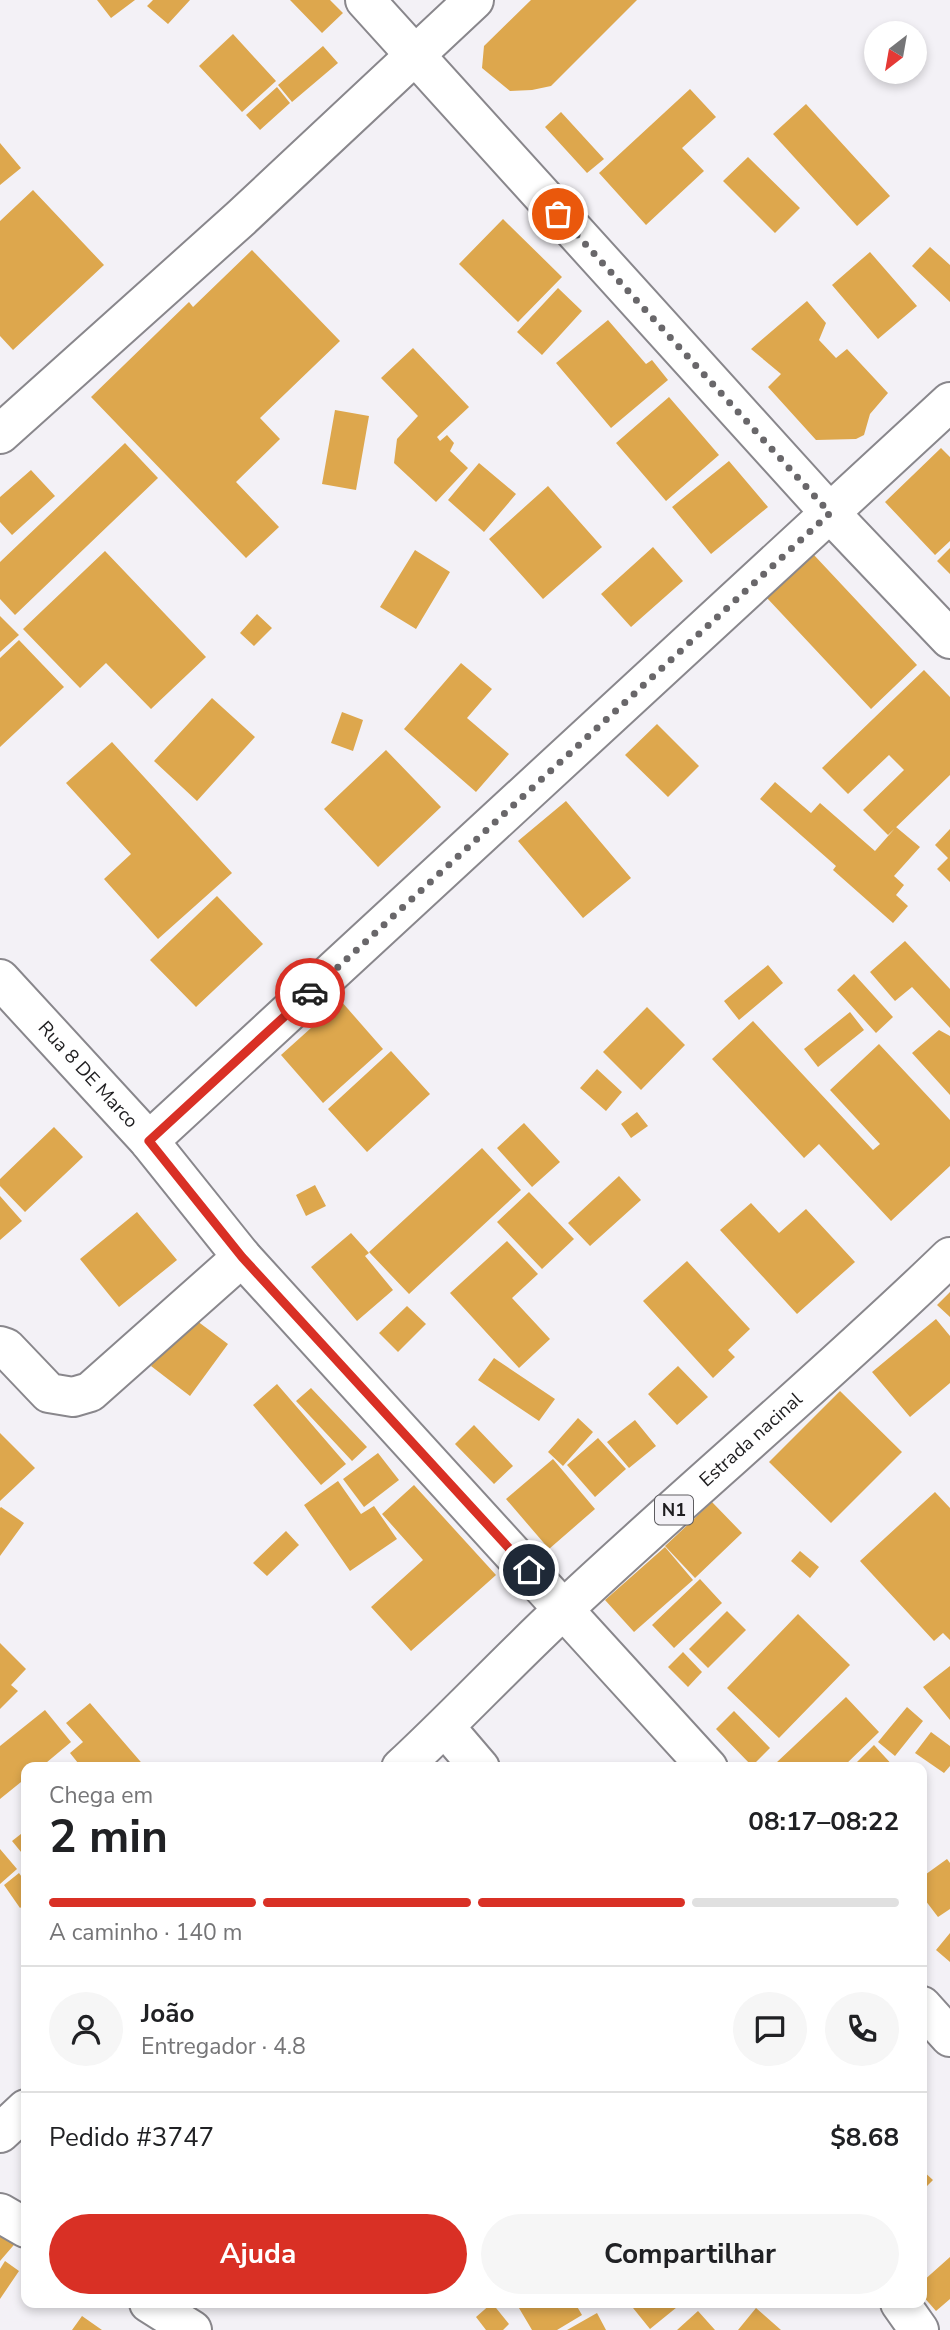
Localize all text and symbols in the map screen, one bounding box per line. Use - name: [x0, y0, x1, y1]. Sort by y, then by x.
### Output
- north arrow: [864, 21, 928, 84]
- map controls: [864, 21, 927, 84]
- pin: [528, 184, 588, 244]
- icon: bag: [539, 195, 577, 233]
- courier: [275, 958, 345, 1028]
- icon: car: [291, 974, 329, 1012]
- street label: Rua 8 DE Marco: [32, 1015, 144, 1134]
- street label: Estrada nacinal: [694, 1386, 808, 1493]
- road number: N1: [655, 1496, 693, 1525]
- pin: [499, 1540, 559, 1600]
- icon: home: [510, 1551, 548, 1589]
- text: Chega em: [49, 1780, 153, 1811]
- text: 08:17–08:22: [748, 1804, 899, 1839]
- text: 2 min: [49, 1805, 168, 1868]
- text: A caminho · 140 m: [49, 1917, 242, 1948]
- button: person: [49, 1992, 123, 2066]
- button: chat: [733, 1992, 807, 2066]
- button: phone: [825, 1992, 899, 2066]
- text: João: [141, 1996, 194, 2031]
- text: Entregador · 4.8: [141, 2031, 306, 2062]
- text: Pedido #3747: [49, 2120, 214, 2155]
- text: $8.68: [830, 2120, 899, 2155]
- button: Ajuda: [49, 2214, 467, 2294]
- button: Compartilhar: [481, 2214, 899, 2294]

